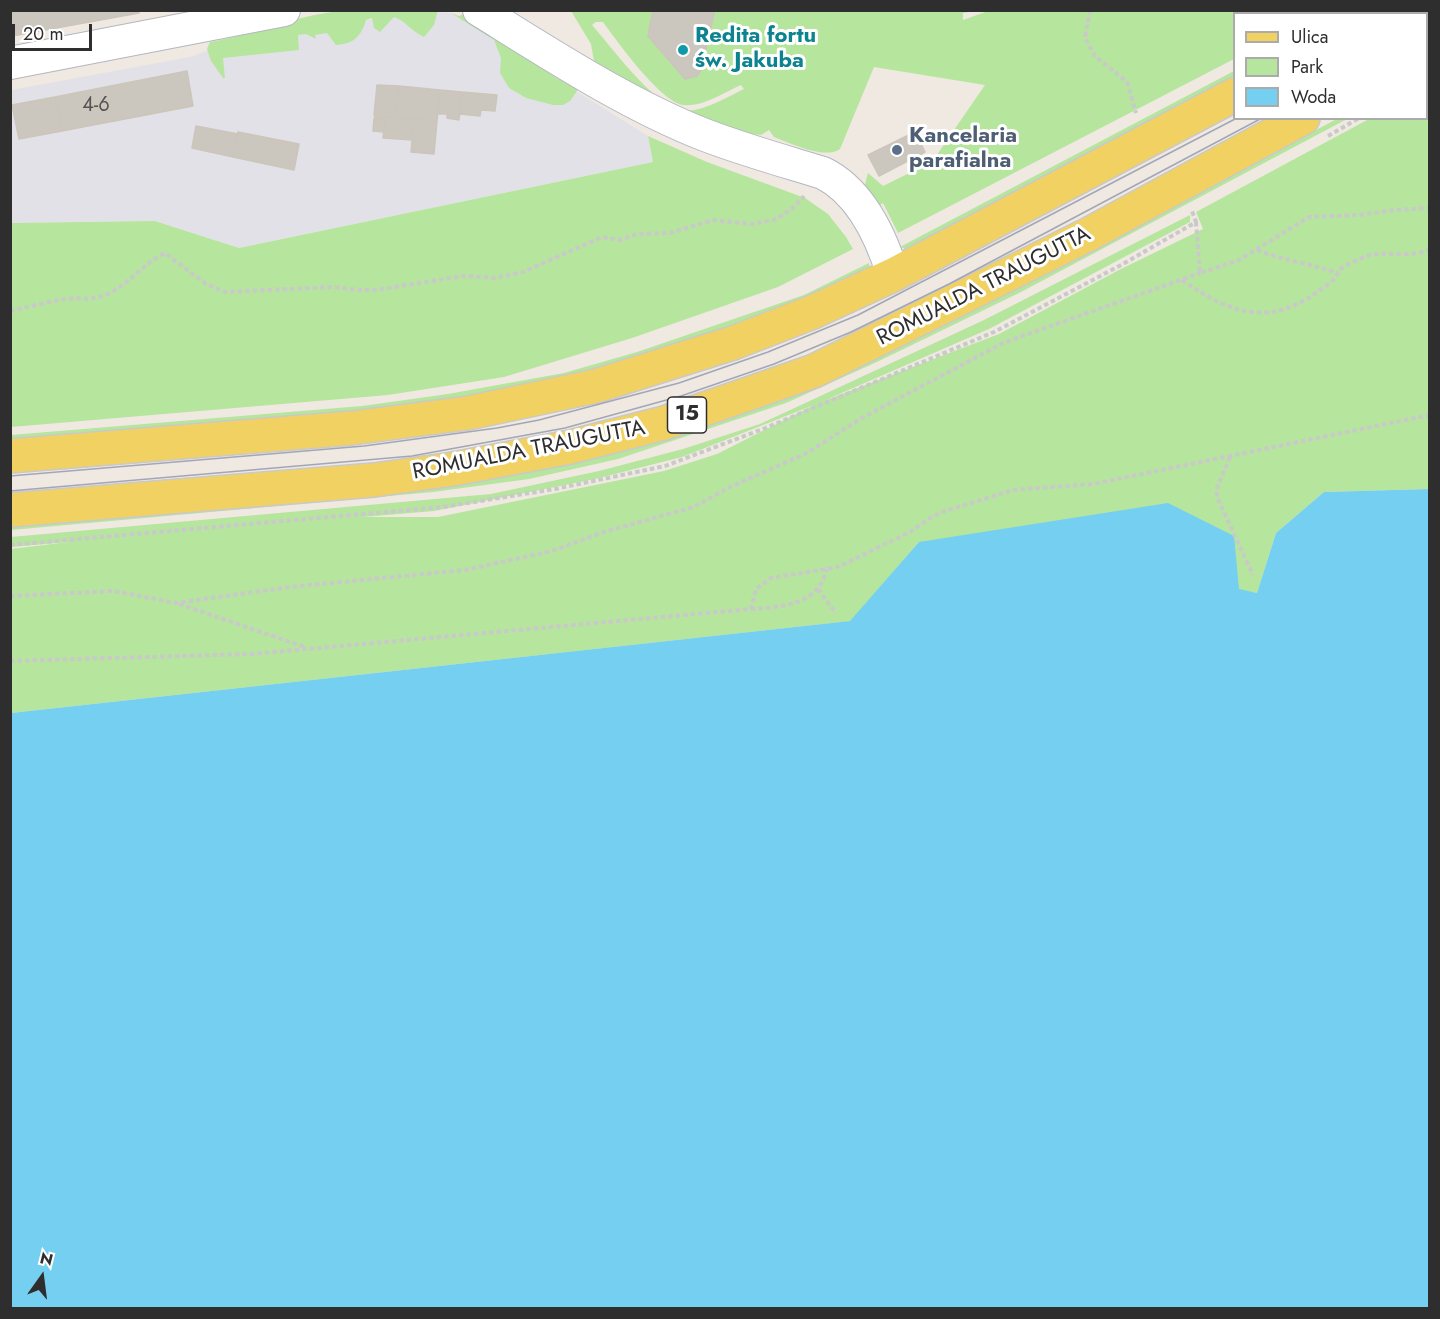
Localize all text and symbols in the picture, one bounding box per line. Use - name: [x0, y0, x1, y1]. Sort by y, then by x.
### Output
- scale bar: [15, 12, 94, 50]
- legend: [1233, 12, 1428, 120]
- text: 20 m: [23, 21, 63, 47]
- place label: Redita fortu św. Jakuba: [695, 24, 816, 76]
- text: Ulica: [1291, 24, 1328, 50]
- marker: Redita fortu św. Jakuba: [676, 43, 690, 57]
- text: Park: [1291, 54, 1323, 80]
- text: Woda: [1291, 84, 1336, 110]
- house number: 4-6: [82, 94, 110, 118]
- place label: Kancelaria parafialna: [909, 124, 1017, 176]
- marker: Kancelaria parafialna: [890, 143, 904, 157]
- street label: ROMUALDA TRAUGUTTA: [873, 222, 1095, 352]
- road number: 15: [668, 397, 706, 433]
- street label: ROMUALDA TRAUGUTTA: [411, 416, 647, 486]
- text: N: [38, 1246, 55, 1272]
- north arrow: [12, 1247, 72, 1307]

